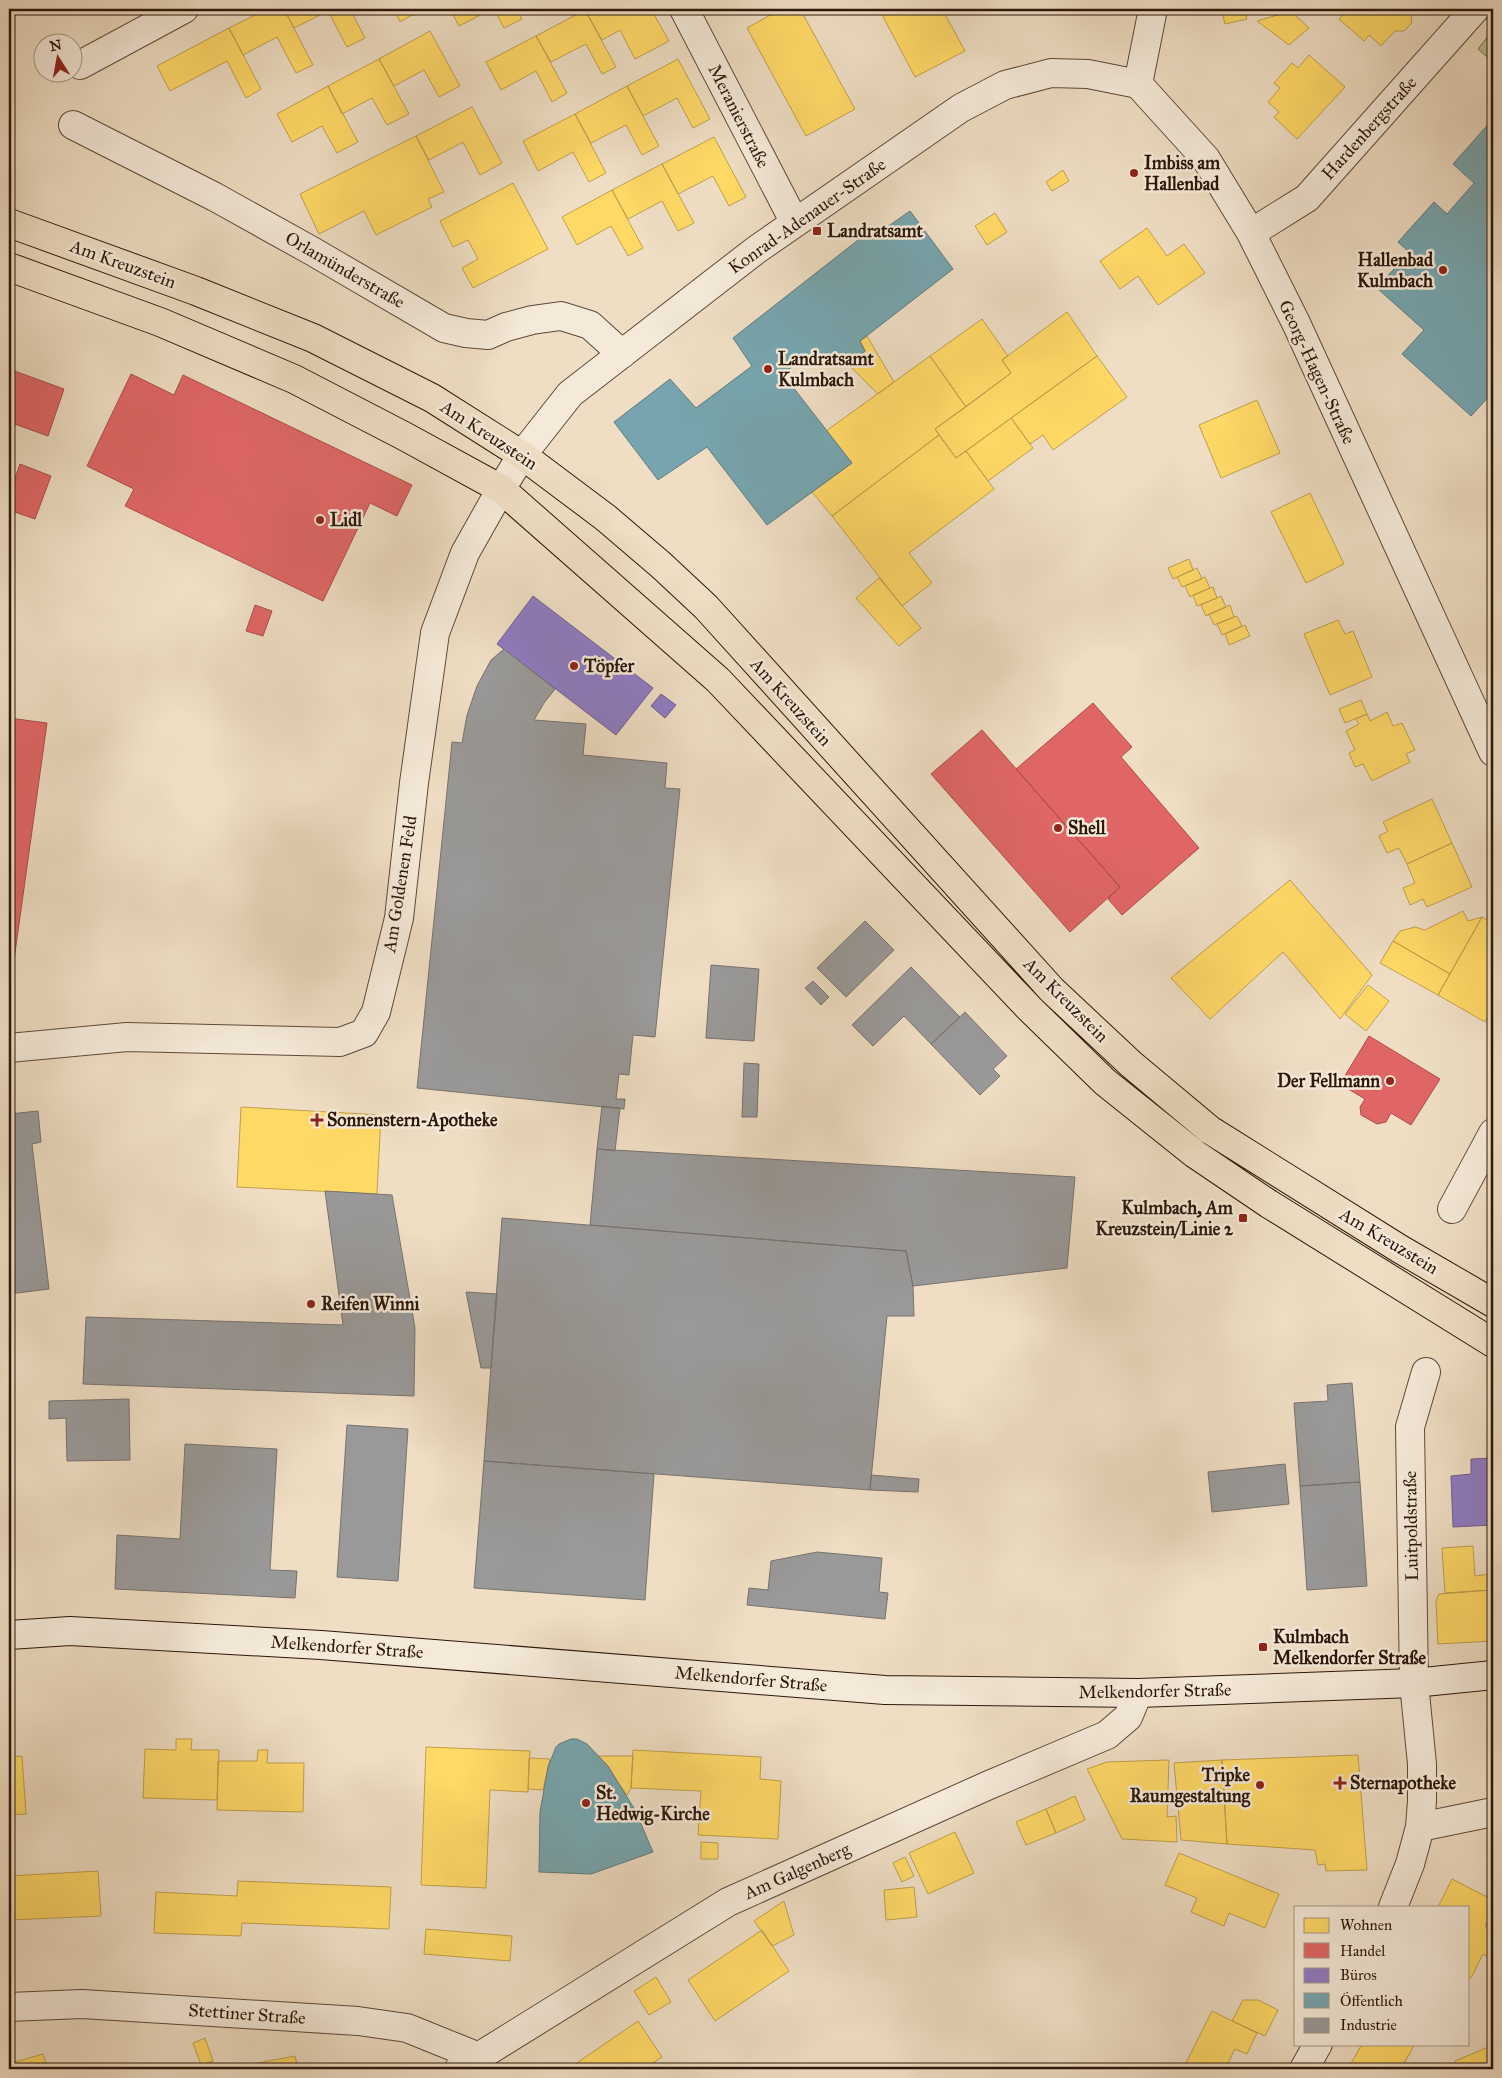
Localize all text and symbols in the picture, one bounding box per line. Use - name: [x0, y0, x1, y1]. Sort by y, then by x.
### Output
- north arrow: [32, 32, 82, 82]
- text: N: [48, 36, 63, 55]
- street label: Meranierstraße: [704, 61, 774, 171]
- street label: Hardenbergstraße: [1317, 72, 1422, 185]
- place label: Imbiss am Hallenbad: [1144, 152, 1221, 195]
- street label: Konrad-Adenauer-Straße: [724, 153, 890, 279]
- marker: Imbiss am Hallenbad: [1128, 167, 1140, 179]
- place label: Landratsamt: [827, 220, 924, 242]
- marker: Landratsamt: [811, 225, 823, 237]
- street label: Orlamünderstraße: [281, 227, 409, 313]
- street label: Am Kreuzstein: [66, 234, 179, 293]
- place label: Hallenbad Kulmbach: [1357, 249, 1434, 292]
- marker: Hallenbad Kulmbach: [1437, 264, 1449, 276]
- street label: Georg-Hagen-Straße: [1273, 296, 1360, 448]
- place label: Landratsamt Kulmbach: [778, 348, 875, 391]
- marker: Landratsamt Kulmbach: [762, 363, 774, 375]
- street label: Am Kreuzstein: [436, 395, 542, 475]
- place label: Lidl: [330, 509, 363, 531]
- marker: Lidl: [314, 514, 326, 526]
- street label: Am Kreuzstein: [745, 653, 836, 751]
- place label: Töpfer: [583, 655, 636, 678]
- marker: Töpfer: [568, 660, 580, 672]
- street label: Am Goldenen Feld: [378, 814, 422, 955]
- place label: Shell: [1068, 817, 1107, 839]
- marker: Shell: [1052, 822, 1064, 834]
- street label: Am Kreuzstein: [1018, 952, 1113, 1047]
- place label: Der Fellmann: [1277, 1070, 1380, 1092]
- marker: Der Fellmann: [1384, 1075, 1396, 1087]
- place label: Sonnenstern-Apotheke: [327, 1109, 498, 1132]
- marker: Sonnenstern-Apotheke: [311, 1114, 323, 1126]
- place label: Kulmbach, Am Kreuzstein/Linie 2: [1095, 1197, 1234, 1240]
- street label: Am Kreuzstein: [1335, 1202, 1442, 1279]
- marker: Kulmbach, Am Kreuzstein/Linie 2: [1237, 1212, 1249, 1224]
- place label: Reifen Winni: [321, 1293, 421, 1315]
- marker: Reifen Winni: [305, 1298, 317, 1310]
- street label: Luitpoldstraße: [1399, 1471, 1423, 1581]
- place label: Kulmbach Melkendorfer Straße: [1273, 1626, 1427, 1669]
- street label: Melkendorfer Straße: [270, 1631, 424, 1663]
- marker: Kulmbach Melkendorfer Straße: [1257, 1641, 1269, 1653]
- street label: Melkendorfer Straße: [674, 1661, 828, 1697]
- street label: Melkendorfer Straße: [1078, 1679, 1232, 1703]
- place label: Tripke Raumgestaltung: [1130, 1764, 1251, 1808]
- place label: Sternapotheke: [1350, 1772, 1456, 1795]
- marker: Sternapotheke: [1334, 1777, 1346, 1789]
- marker: Tripke Raumgestaltung: [1254, 1779, 1266, 1791]
- place label: St. Hedwig-Kirche: [596, 1782, 710, 1826]
- marker: St. Hedwig-Kirche: [580, 1797, 592, 1809]
- street label: Am Galgenberg: [740, 1838, 854, 1905]
- legend: [1294, 1906, 1470, 2046]
- text: Wohnen: [1340, 1916, 1392, 1934]
- text: Handel: [1340, 1942, 1386, 1960]
- text: Büros: [1340, 1966, 1377, 1984]
- text: Öffentlich: [1340, 1991, 1403, 2010]
- street label: Stettiner Straße: [188, 1999, 306, 2029]
- text: Industrie: [1340, 2016, 1397, 2034]

